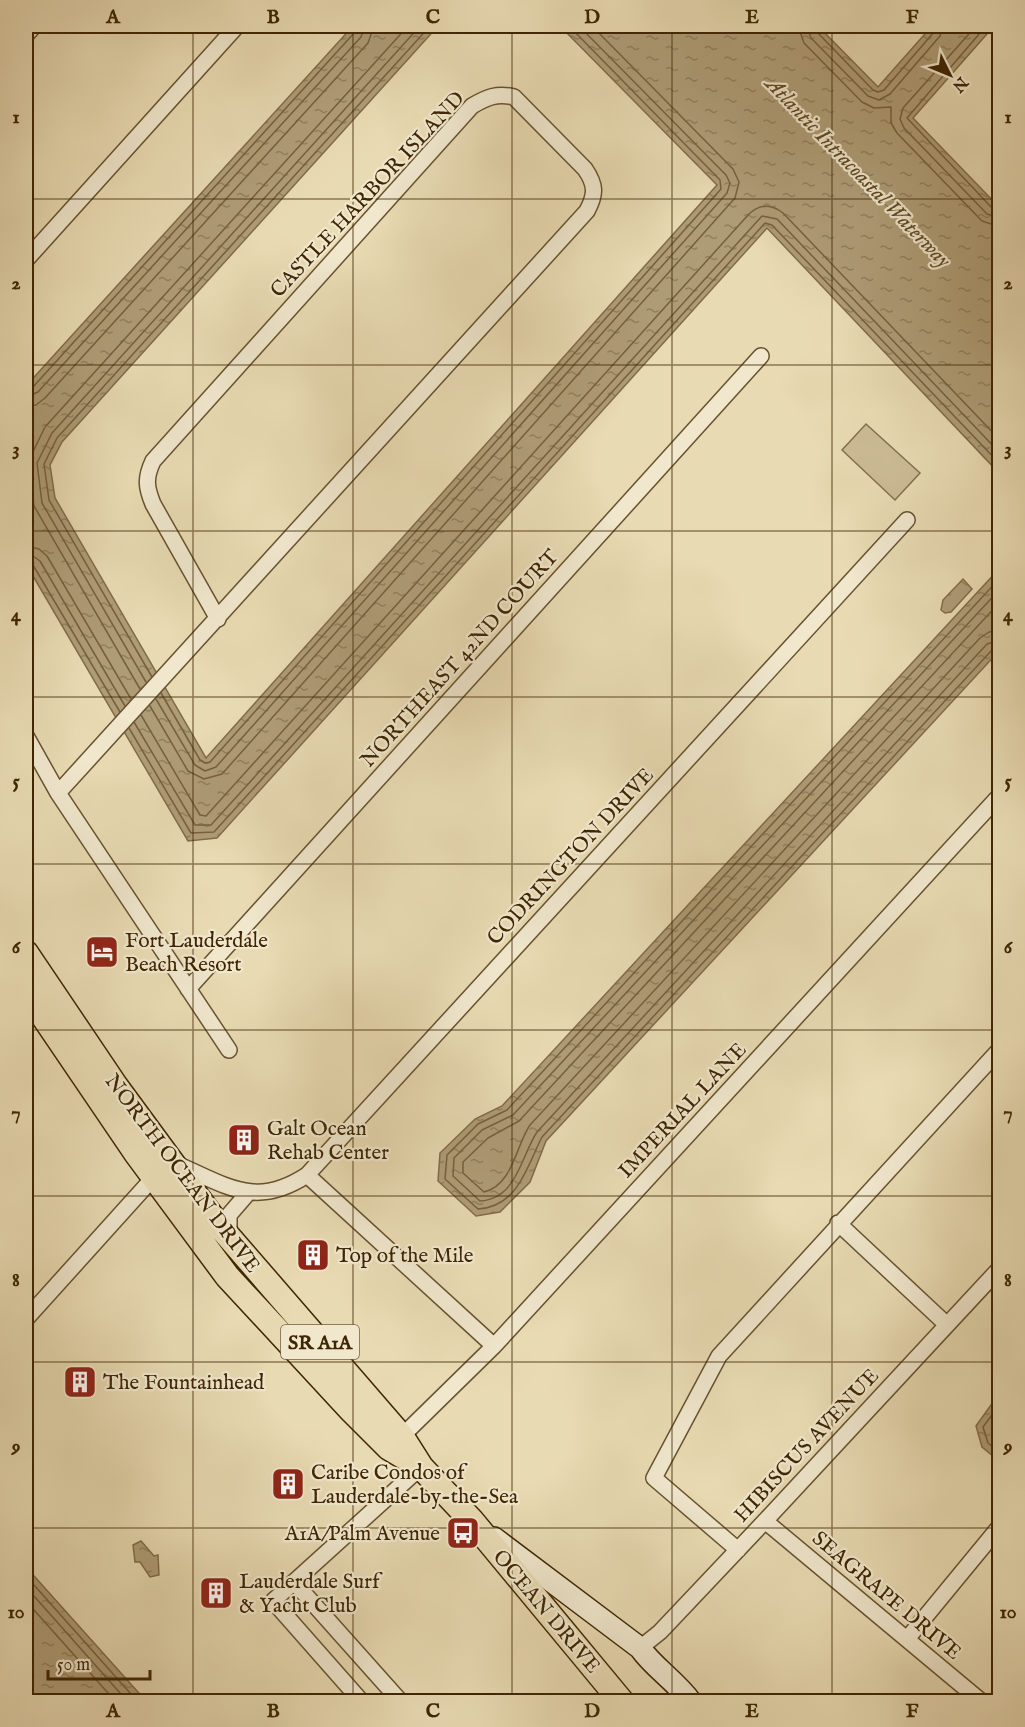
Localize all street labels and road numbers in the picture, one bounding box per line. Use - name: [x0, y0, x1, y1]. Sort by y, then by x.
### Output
- street label: CASTLE HARBOR ISLAND: [265, 86, 471, 304]
- street label: NORTHEAST 42ND COURT: [355, 544, 566, 774]
- street label: CODRINGTON DRIVE: [482, 763, 660, 951]
- street label: IMPERIAL LANE: [613, 1037, 753, 1185]
- street label: NORTH OCEAN DRIVE: [98, 1069, 265, 1279]
- road number: SR A1A: [281, 1325, 359, 1359]
- street label: HIBISCUS AVENUE: [729, 1363, 885, 1529]
- street label: SEAGRAPE DRIVE: [806, 1526, 966, 1667]
- street label: OCEAN DRIVE: [486, 1544, 606, 1680]

